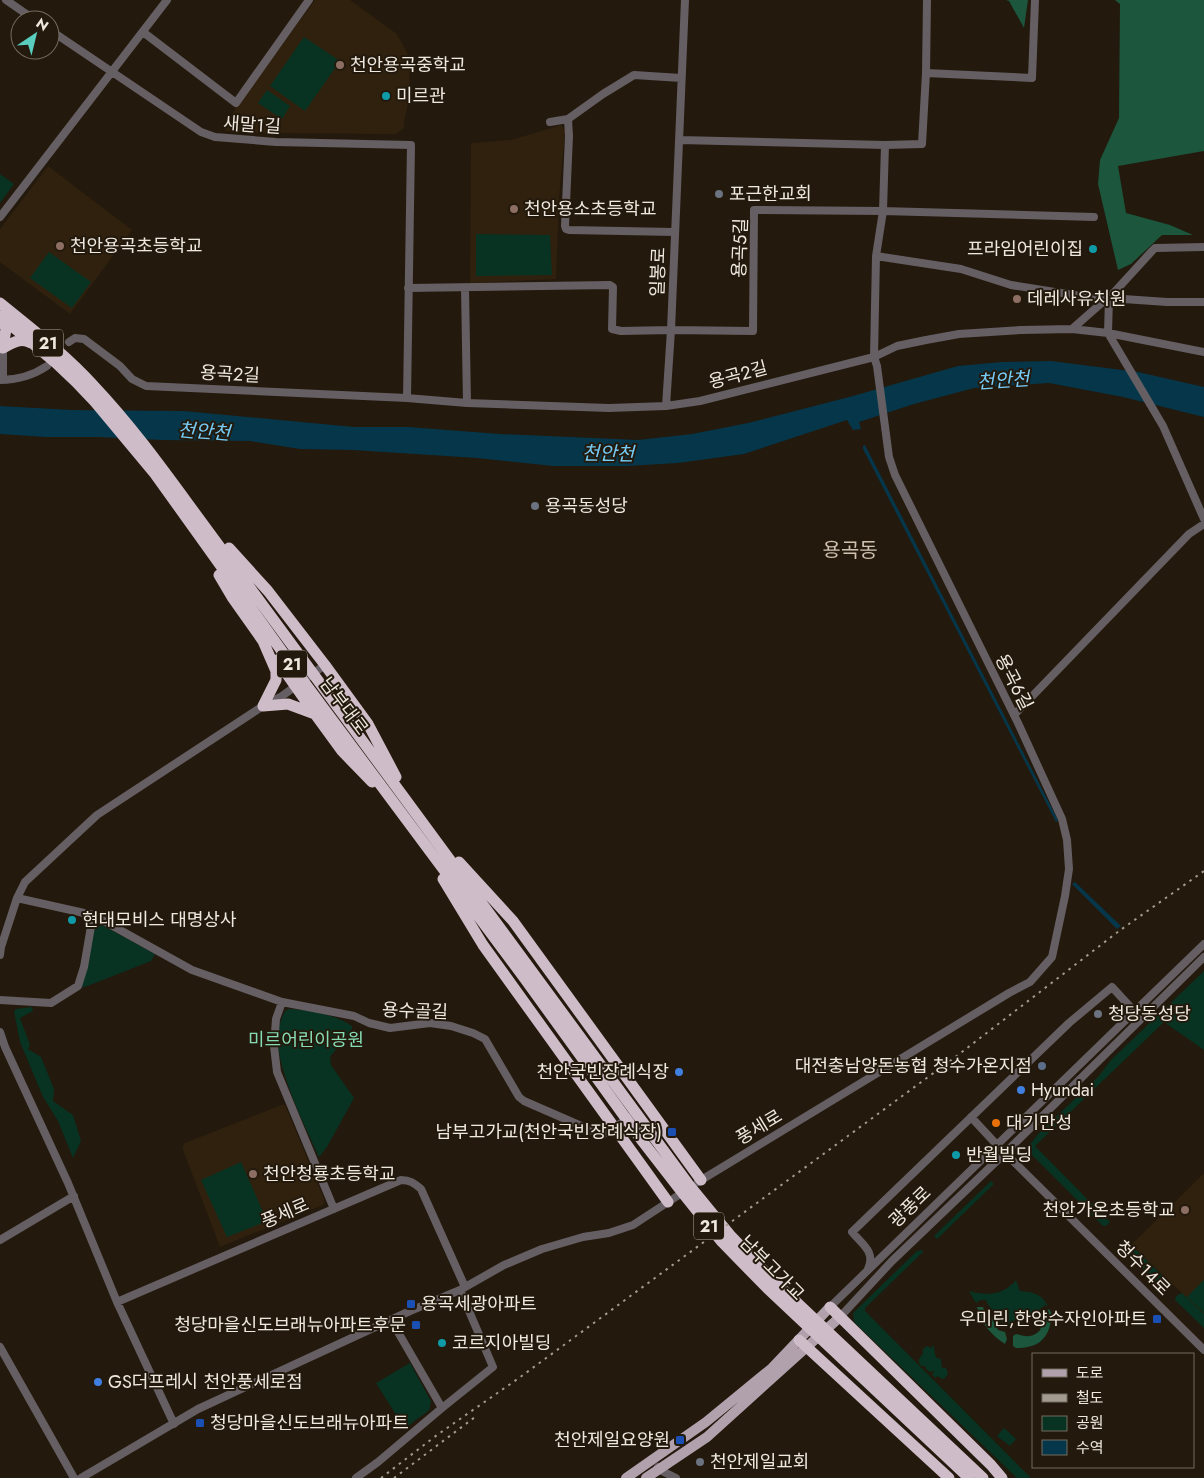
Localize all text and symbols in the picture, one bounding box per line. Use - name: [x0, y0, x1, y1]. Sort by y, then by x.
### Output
- north arrow: [10, 10, 60, 60]
- text: N: [32, 13, 53, 36]
- place label: 천안용곡중학교: [350, 52, 466, 78]
- marker: 천안용곡중학교: [334, 59, 346, 71]
- place label: 미르관: [396, 83, 446, 109]
- marker: 미르관: [380, 90, 392, 102]
- street label: 새말1길: [222, 110, 282, 140]
- place label: 포근한교회: [729, 181, 812, 207]
- marker: 포근한교회: [713, 188, 725, 200]
- place label: 천안용소초등학교: [524, 196, 656, 222]
- marker: 천안용소초등학교: [508, 203, 520, 215]
- street label: 용곡5길: [726, 218, 754, 278]
- place label: 천안용곡초등학교: [70, 233, 202, 259]
- place label: 프라임어린이집: [967, 236, 1083, 262]
- marker: 천안용곡초등학교: [54, 240, 66, 252]
- marker: 프라임어린이집: [1087, 243, 1099, 255]
- street label: 일봉로: [644, 247, 672, 297]
- place label: 데레사유치원: [1027, 286, 1126, 312]
- marker: 데레사유치원: [1011, 293, 1023, 305]
- road number: 21: [33, 329, 63, 356]
- street label: 용곡2길: [706, 355, 770, 395]
- street label: 용곡2길: [199, 359, 261, 389]
- water label: 천안천: [976, 365, 1032, 396]
- water label: 천안천: [177, 416, 233, 447]
- water label: 천안천: [582, 440, 636, 467]
- place label: 용곡동성당: [545, 493, 628, 519]
- marker: 용곡동성당: [529, 500, 541, 512]
- district label: 용곡동: [822, 536, 878, 565]
- street label: 용곡6길: [989, 649, 1039, 715]
- road number: 21: [277, 651, 307, 678]
- street label: 남부대로: [314, 672, 374, 740]
- place label: 현대모비스 대명상사: [82, 907, 237, 933]
- marker: 현대모비스 대명상사: [66, 914, 78, 926]
- street label: 용수골길: [381, 997, 449, 1025]
- place label: 청당동성당: [1108, 1001, 1191, 1027]
- marker: 청당동성당: [1092, 1008, 1104, 1020]
- park label: 미르어린이공원: [248, 1027, 364, 1053]
- place label: 대전충남양돈농협 청수가온지점: [795, 1053, 1032, 1079]
- place label: 천안국빈장례식장: [537, 1059, 669, 1085]
- marker: 대전충남양돈농협 청수가온지점: [1036, 1060, 1048, 1072]
- marker: 천안국빈장례식장: [673, 1066, 685, 1078]
- place label: Hyundai: [1031, 1077, 1094, 1103]
- marker: Hyundai: [1015, 1084, 1027, 1096]
- street label: 풍세로: [731, 1103, 787, 1151]
- place label: 대기만성: [1006, 1110, 1072, 1136]
- marker: 대기만성: [990, 1117, 1002, 1129]
- place label: 남부고가교(천안국빈장례식장): [436, 1119, 662, 1145]
- marker: 남부고가교(천안국빈장례식장): [666, 1126, 678, 1138]
- place label: 반월빌딩: [966, 1142, 1032, 1168]
- marker: 반월빌딩: [950, 1149, 962, 1161]
- place label: 천안청룡초등학교: [263, 1161, 395, 1187]
- marker: 천안청룡초등학교: [247, 1168, 259, 1180]
- street label: 광풍로: [883, 1180, 937, 1234]
- street label: 풍세로: [257, 1191, 313, 1235]
- place label: 천안가온초등학교: [1043, 1197, 1175, 1223]
- marker: 천안가온초등학교: [1179, 1204, 1191, 1216]
- road number: 21: [694, 1212, 724, 1240]
- street label: 남부고가교: [734, 1230, 810, 1306]
- street label: 청수14로: [1110, 1235, 1176, 1301]
- place label: 용곡세광아파트: [421, 1291, 537, 1317]
- marker: 용곡세광아파트: [405, 1298, 417, 1310]
- place label: 우미린,한양수자인아파트: [959, 1306, 1147, 1332]
- place label: 청당마을신도브래뉴아파트후문: [174, 1312, 406, 1338]
- marker: 우미린,한양수자인아파트: [1151, 1313, 1163, 1325]
- marker: 청당마을신도브래뉴아파트후문: [410, 1319, 422, 1331]
- place label: 코르지아빌딩: [452, 1330, 551, 1356]
- marker: 코르지아빌딩: [436, 1337, 448, 1349]
- legend: [1032, 1353, 1194, 1468]
- text: 도로: [1076, 1362, 1104, 1384]
- place label: GS더프레시 천안풍세로점: [108, 1369, 303, 1395]
- marker: GS더프레시 천안풍세로점: [92, 1376, 104, 1388]
- text: 철도: [1076, 1387, 1104, 1409]
- place label: 청당마을신도브래뉴아파트: [210, 1410, 409, 1436]
- text: 공원: [1076, 1412, 1104, 1434]
- marker: 청당마을신도브래뉴아파트: [194, 1417, 206, 1429]
- place label: 천안제일요양원: [554, 1427, 670, 1453]
- marker: 천안제일요양원: [674, 1434, 686, 1446]
- text: 수역: [1076, 1437, 1104, 1459]
- place label: 천안제일교회: [710, 1449, 809, 1475]
- marker: 천안제일교회: [694, 1456, 706, 1468]

